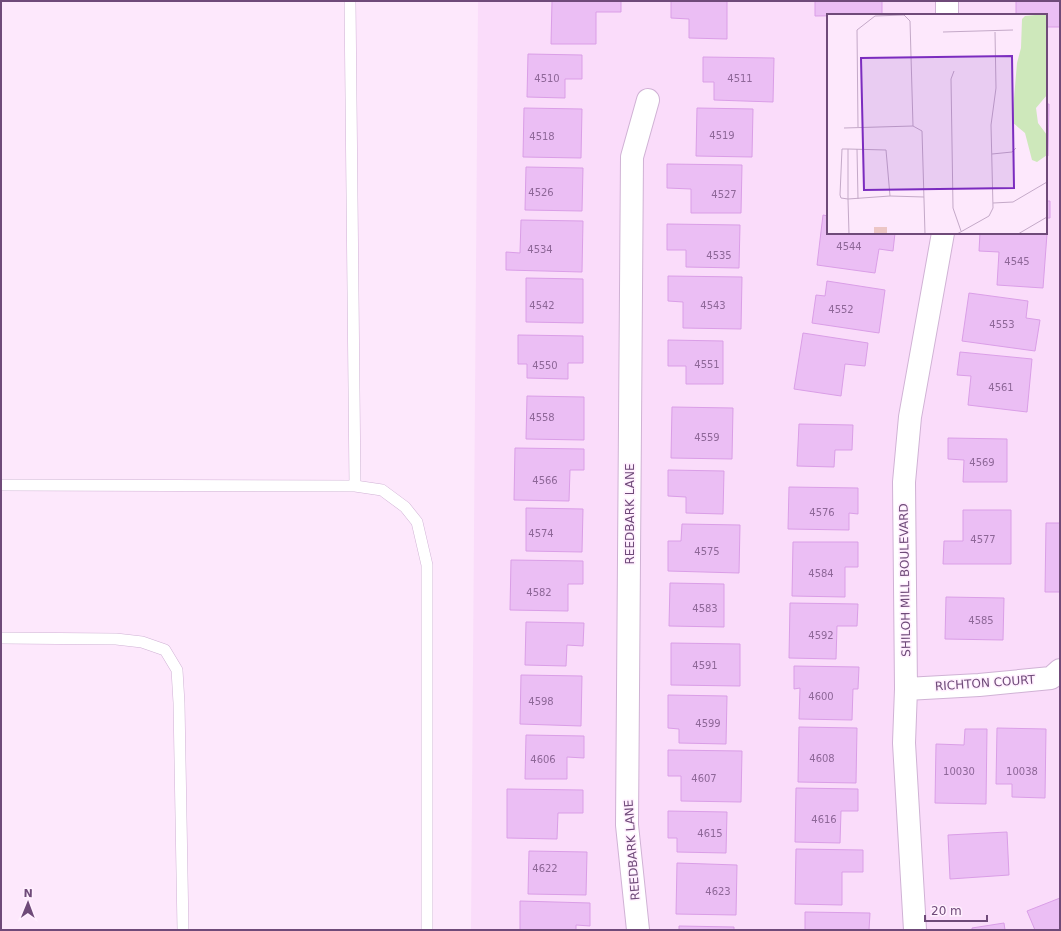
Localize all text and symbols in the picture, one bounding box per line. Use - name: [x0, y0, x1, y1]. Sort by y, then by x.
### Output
- inset map: [827, 14, 1047, 234]
- house number: 4510: [534, 73, 560, 84]
- house number: 4511: [727, 73, 753, 84]
- house number: 4519: [709, 130, 735, 141]
- house number: 4518: [529, 131, 555, 142]
- house number: 4526: [528, 187, 554, 198]
- house number: 4527: [711, 189, 737, 200]
- house number: 4544: [836, 241, 862, 252]
- house number: 4534: [527, 244, 553, 255]
- house number: 4535: [706, 250, 732, 261]
- house number: 4545: [1004, 256, 1030, 267]
- house number: 4542: [529, 300, 555, 311]
- house number: 4543: [700, 300, 726, 311]
- house number: 4552: [828, 304, 854, 315]
- house number: 4553: [989, 319, 1015, 330]
- house number: 4551: [694, 359, 720, 370]
- house number: 4550: [532, 360, 558, 371]
- house number: 4561: [988, 382, 1014, 393]
- house number: 4558: [529, 412, 555, 423]
- house number: 4559: [694, 432, 720, 443]
- house number: 4569: [969, 457, 995, 468]
- street label: REEDBARK LANE: [623, 464, 637, 564]
- house number: 4566: [532, 475, 558, 486]
- street label: SHILOH MILL BOULEVARD: [897, 503, 913, 657]
- house number: 4576: [809, 507, 835, 518]
- house number: 4574: [528, 528, 554, 539]
- house number: 4577: [970, 534, 996, 545]
- house number: 4575: [694, 546, 720, 557]
- house number: 4584: [808, 568, 834, 579]
- house number: 4582: [526, 587, 552, 598]
- house number: 4583: [692, 603, 718, 614]
- house number: 4585: [968, 615, 994, 626]
- house number: 4592: [808, 630, 834, 641]
- house number: 4591: [692, 660, 718, 671]
- street label: RICHTON COURT: [935, 672, 1036, 693]
- house number: 4600: [808, 691, 834, 702]
- house number: 4598: [528, 696, 554, 707]
- house number: 4599: [695, 718, 721, 729]
- house number: 4608: [809, 753, 835, 764]
- house number: 4606: [530, 754, 556, 765]
- house number: 10030: [943, 766, 975, 777]
- house number: 10038: [1006, 766, 1038, 777]
- house number: 4607: [691, 773, 717, 784]
- street label: REEDBARK LANE: [621, 799, 643, 901]
- house number: 4616: [811, 814, 837, 825]
- house number: 4615: [697, 828, 723, 839]
- house number: 4622: [532, 863, 558, 874]
- north arrow: [8, 883, 48, 923]
- house number: 4623: [705, 886, 731, 897]
- text: N: [23, 887, 33, 900]
- scale bar: [925, 897, 987, 923]
- text: 20 m: [931, 904, 962, 918]

